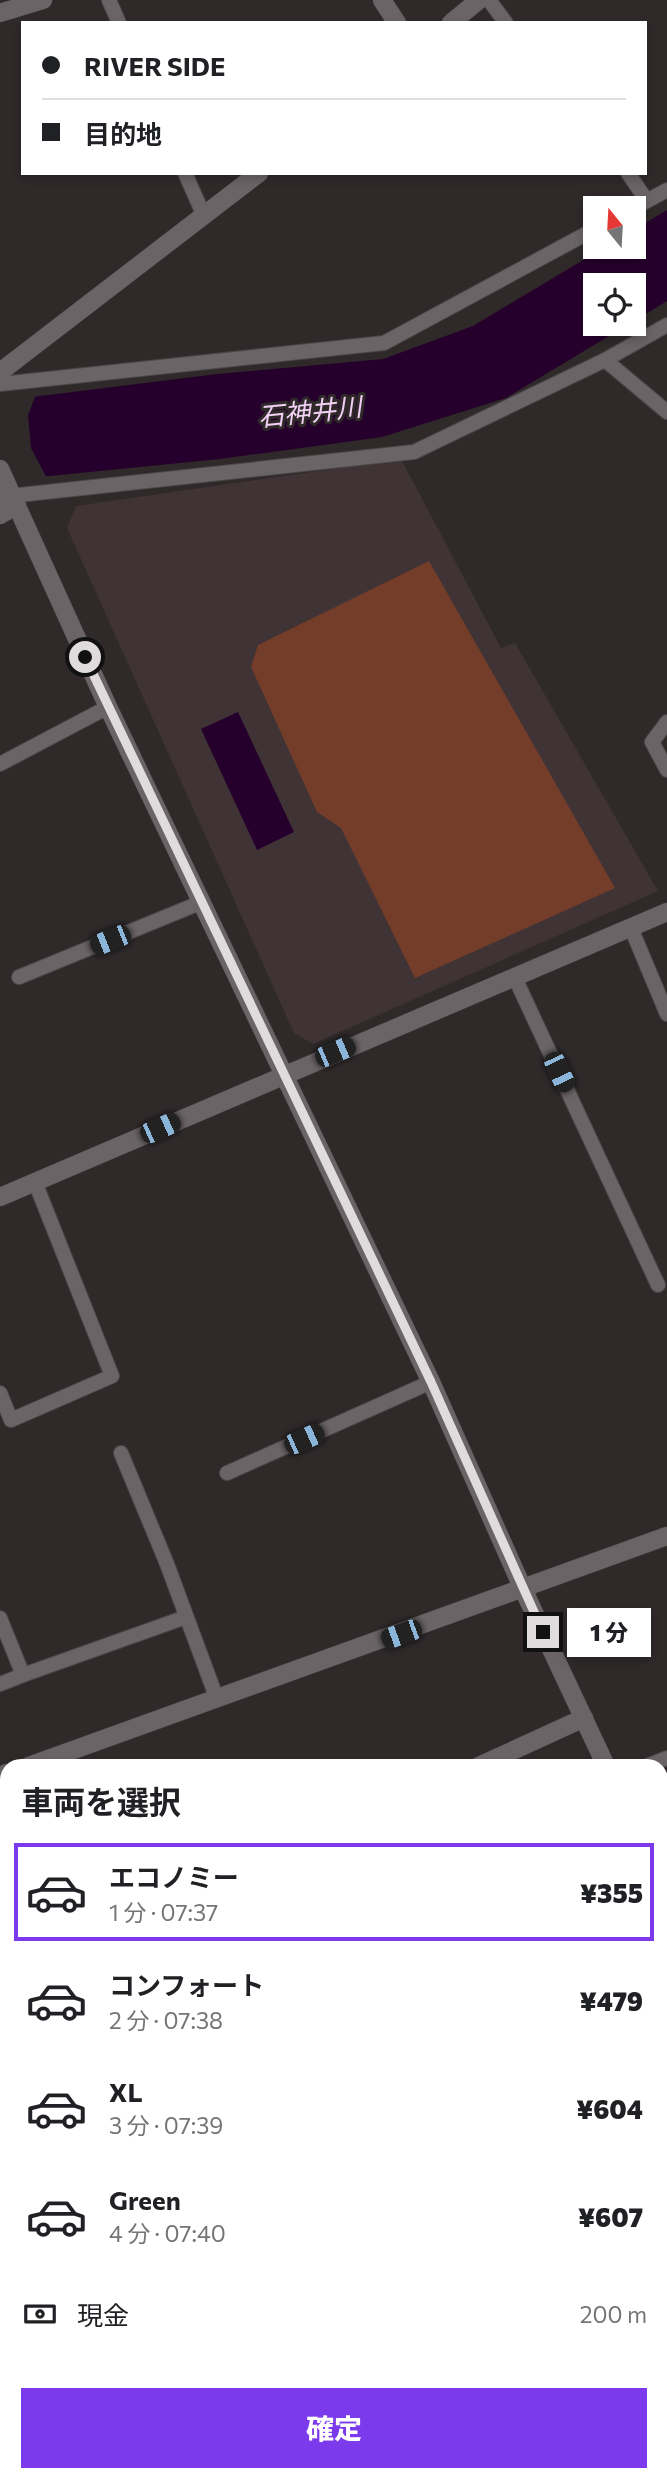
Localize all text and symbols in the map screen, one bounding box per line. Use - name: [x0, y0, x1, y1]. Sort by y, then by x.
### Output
- text: RIVER SIDE: [84, 50, 225, 81]
- text: 目的地: [84, 118, 162, 149]
- north arrow: [583, 196, 646, 259]
- map controls: [583, 196, 646, 336]
- button: locate: [583, 273, 646, 336]
- water label: 石神井川: [257, 389, 366, 431]
- route start: [69, 641, 101, 673]
- car: [87, 922, 134, 958]
- car: [312, 1034, 359, 1070]
- car: [541, 1049, 578, 1095]
- car: [137, 1110, 184, 1146]
- car: [281, 1421, 328, 1457]
- callout: 1 分: [568, 1608, 652, 1656]
- route end: [527, 1616, 559, 1648]
- car: [378, 1617, 425, 1651]
- text: 1 分: [590, 1618, 628, 1646]
- text: 車両を選択: [21, 1781, 181, 1821]
- icon: car: [25, 1861, 88, 1924]
- text: エコノミー: [109, 1861, 239, 1892]
- text: ¥355: [580, 1877, 643, 1908]
- text: 1 分 · 07:37: [109, 1898, 218, 1926]
- icon: car: [25, 1969, 88, 2032]
- text: コンフォート: [109, 1969, 264, 2000]
- text: ¥479: [579, 1985, 643, 2016]
- text: 2 分 · 07:38: [109, 2006, 223, 2034]
- text: XL: [109, 2076, 143, 2107]
- icon: car: [25, 2077, 88, 2140]
- text: ¥604: [576, 2093, 643, 2124]
- text: 3 分 · 07:39: [109, 2111, 223, 2139]
- text: Green: [109, 2184, 181, 2215]
- icon: car: [25, 2185, 88, 2248]
- text: ¥607: [578, 2201, 643, 2232]
- text: 4 分 · 07:40: [109, 2219, 226, 2247]
- icon: cash: [21, 2295, 59, 2333]
- text: 現金: [77, 2299, 129, 2330]
- text: 200 m: [580, 2300, 647, 2328]
- button: 確定: [21, 2388, 647, 2468]

